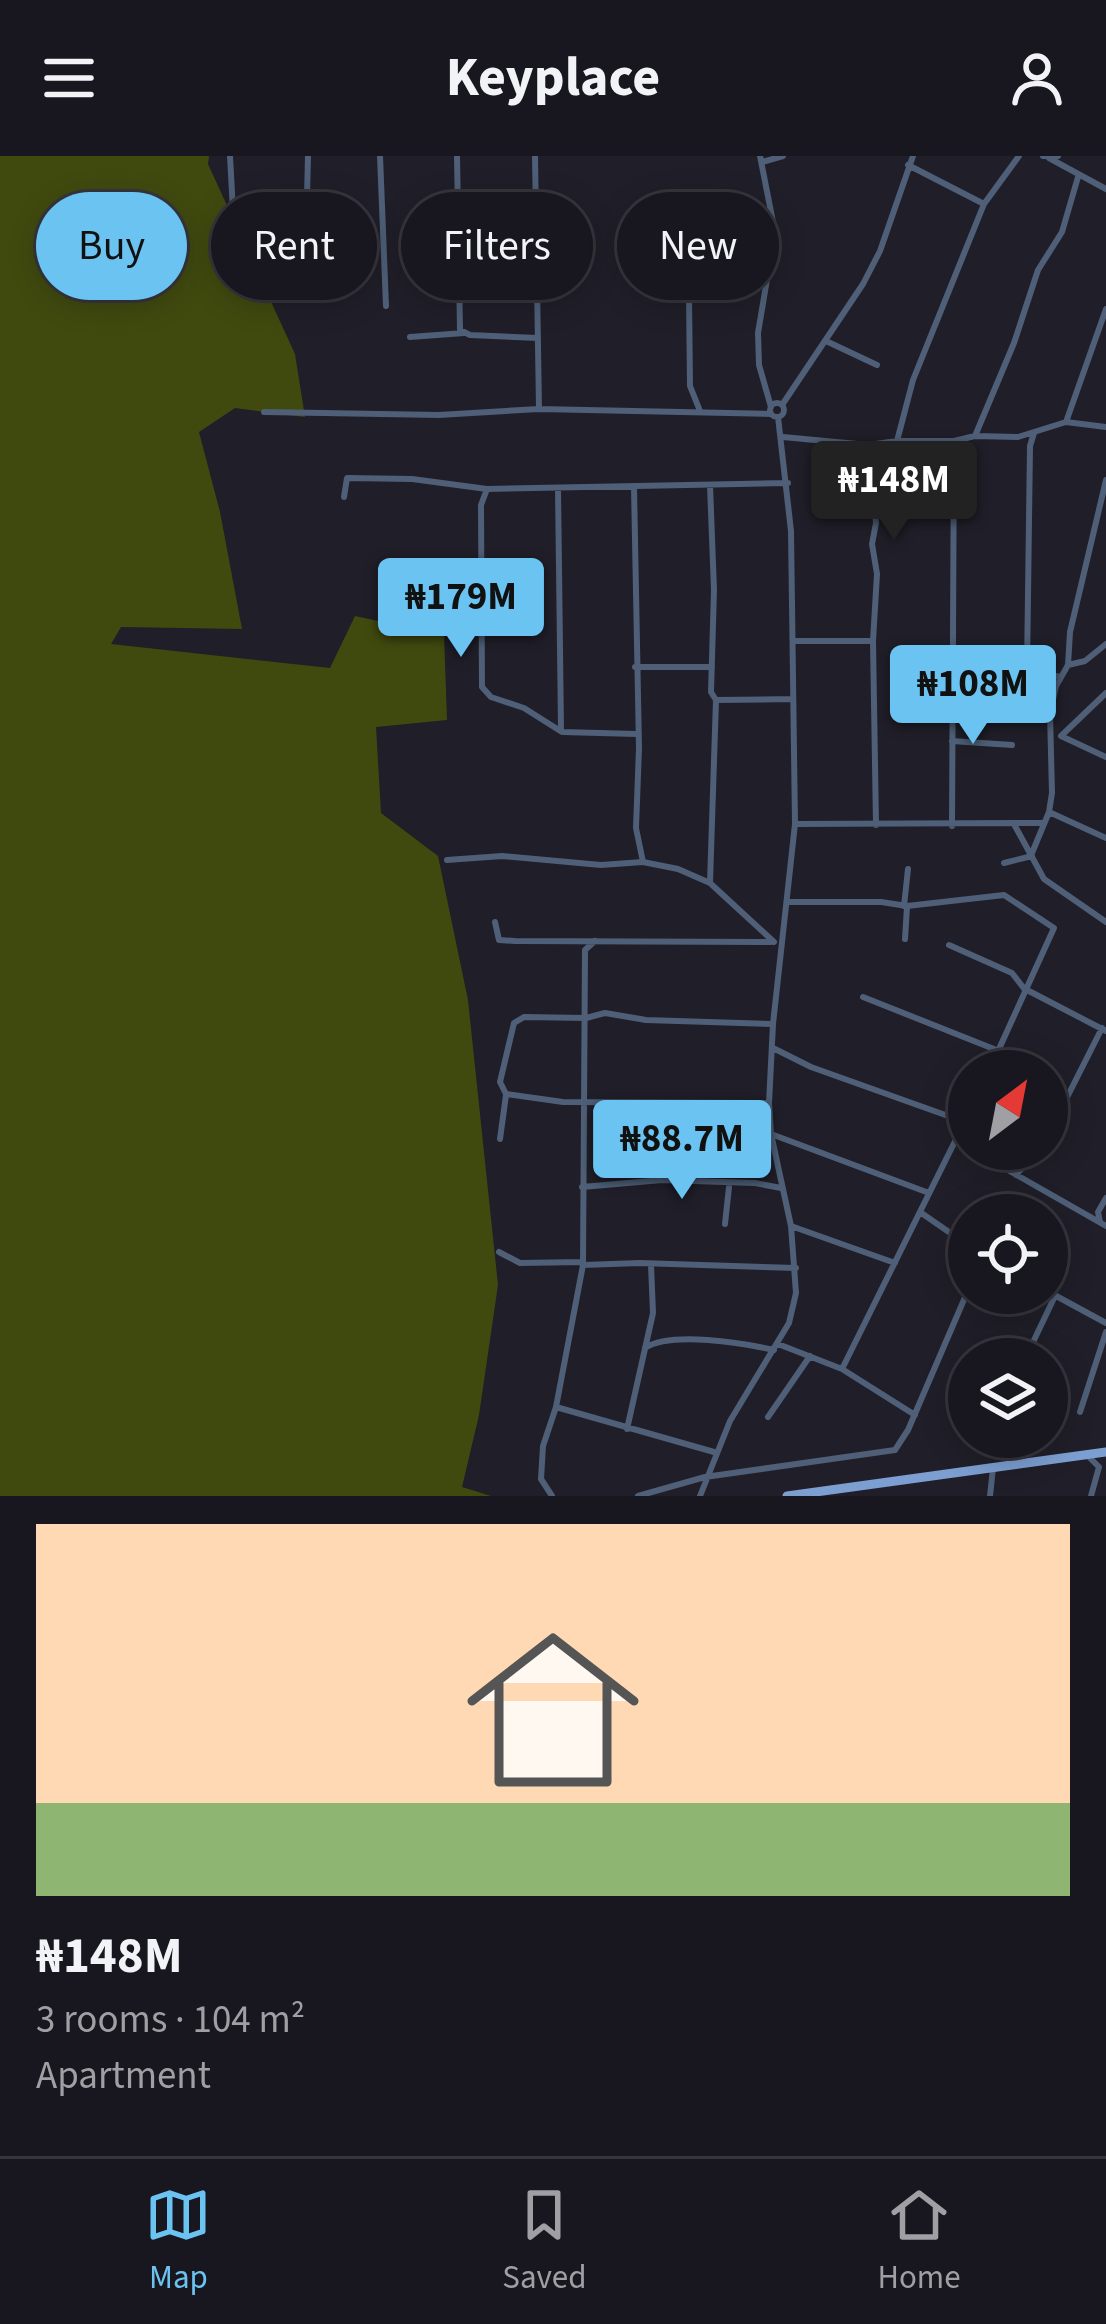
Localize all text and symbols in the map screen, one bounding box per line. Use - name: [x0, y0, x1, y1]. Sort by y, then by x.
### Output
- text: Keyplace: [446, 40, 660, 117]
- icon: menu: [36, 45, 102, 111]
- icon: person: [1004, 45, 1070, 111]
- chip: Buy: [36, 192, 187, 300]
- chip: Rent: [211, 192, 377, 300]
- chip: Filters: [401, 192, 593, 300]
- chip: New: [617, 192, 779, 300]
- pin: ₦148M: [810, 441, 978, 543]
- text: ₦148M: [838, 452, 950, 508]
- pin: ₦179M: [377, 558, 545, 660]
- text: ₦179M: [405, 569, 517, 625]
- pin: ₦108M: [889, 645, 1057, 747]
- text: ₦108M: [917, 656, 1029, 712]
- north arrow: [948, 1050, 1068, 1170]
- map controls: [948, 1050, 1068, 1458]
- pin: ₦88.7M: [584, 1100, 780, 1202]
- text: ₦88.7M: [620, 1111, 744, 1167]
- button: locate: [948, 1194, 1068, 1314]
- button: layers: [948, 1338, 1068, 1458]
- icon: home: [445, 1602, 661, 1818]
- text: ₦148M: [36, 1920, 183, 1992]
- text: 3 rooms · 104 m²: [36, 1992, 305, 2048]
- text: Apartment: [36, 2048, 211, 2104]
- tab: Map: [145, 2182, 211, 2301]
- tab: Saved: [502, 2182, 587, 2301]
- tab: Home: [877, 2182, 961, 2301]

